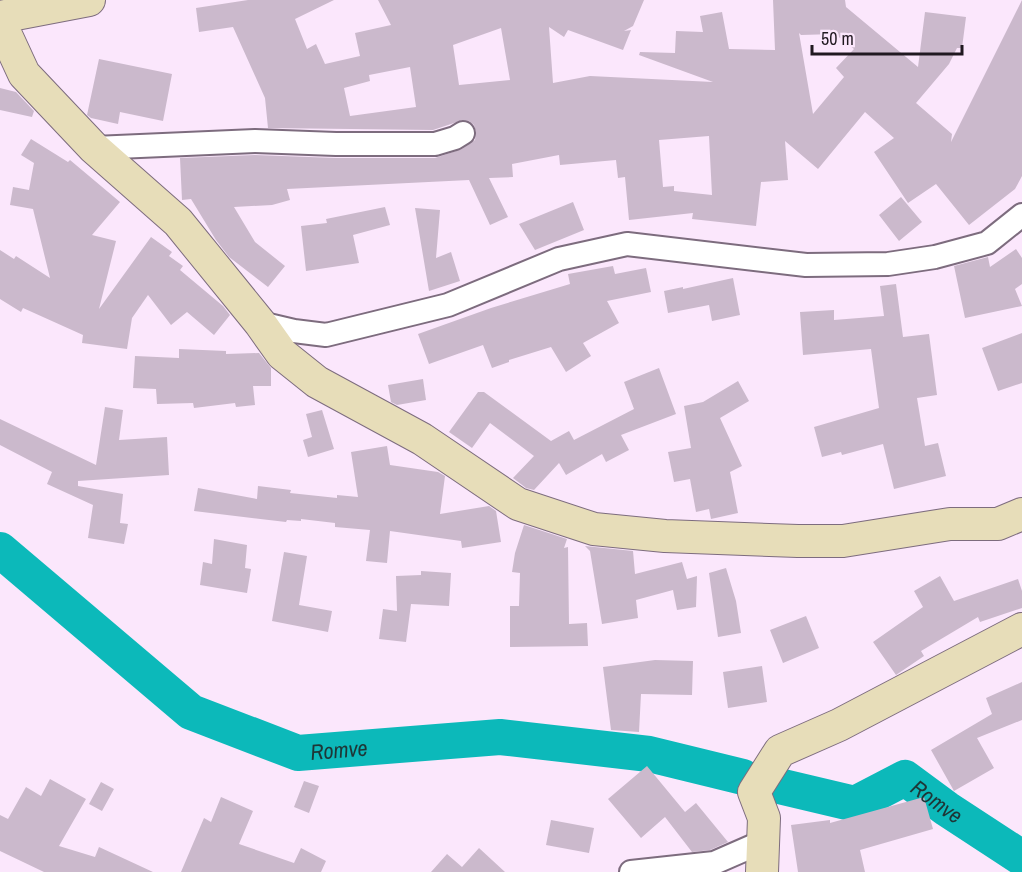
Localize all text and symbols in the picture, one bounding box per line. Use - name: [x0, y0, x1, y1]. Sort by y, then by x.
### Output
- scale bar: [812, 18, 962, 56]
- text: 50 m: [821, 26, 854, 51]
- water label: Romve: [309, 733, 369, 767]
- water label: Romve: [905, 772, 969, 830]

